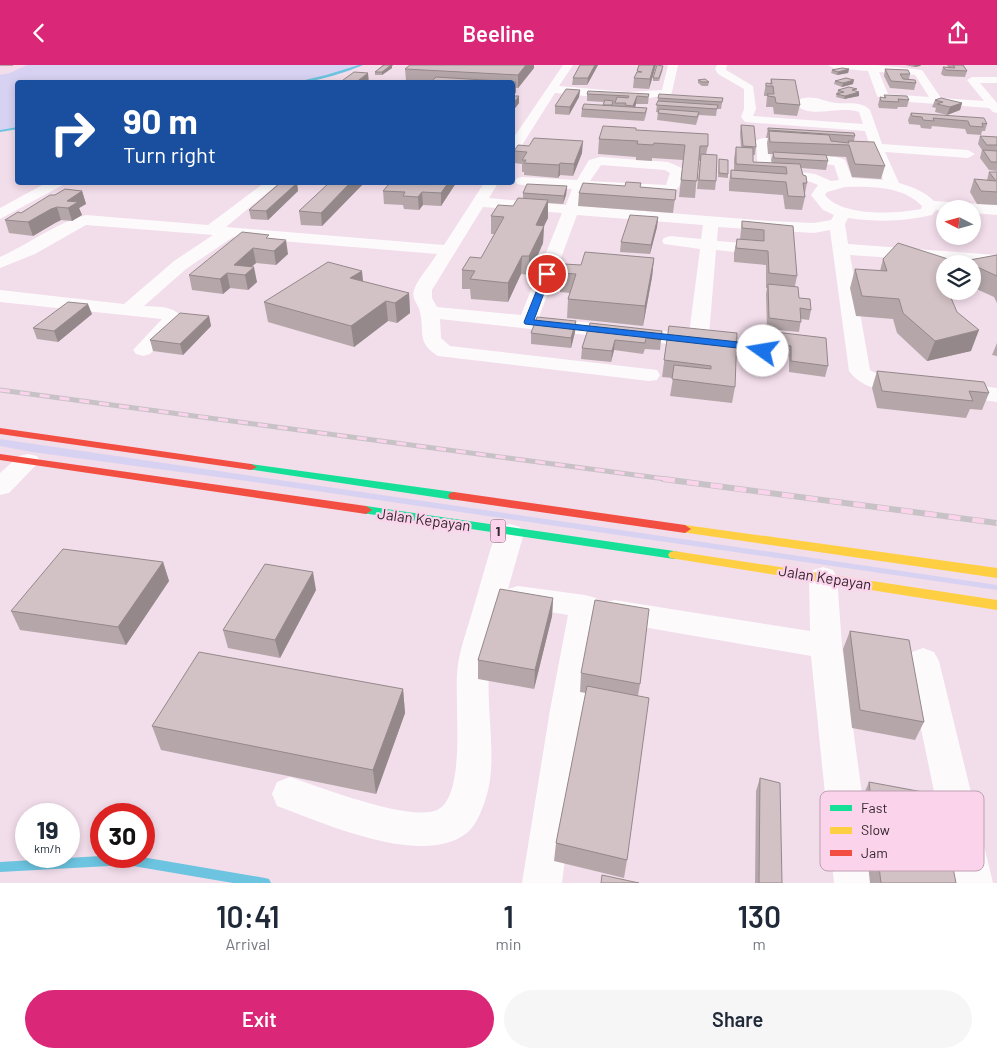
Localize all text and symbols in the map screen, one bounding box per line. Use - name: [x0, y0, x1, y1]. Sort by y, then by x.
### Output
- icon: back: [25, 19, 53, 47]
- icon: share: [944, 19, 972, 47]
- text: Beeline: [462, 20, 535, 46]
- text: 90 m: [123, 99, 198, 141]
- icon: right: [40, 100, 105, 165]
- text: Turn right: [123, 141, 216, 167]
- north arrow: [936, 200, 981, 245]
- map controls: [936, 200, 981, 300]
- pin: [526, 253, 568, 295]
- button: layers: [936, 255, 981, 300]
- icon: arrive: [533, 260, 561, 288]
- position arrow: [736, 324, 788, 376]
- street label: Jalan Kepayan: [376, 504, 472, 534]
- road number: 1: [490, 519, 506, 543]
- street label: Jalan Kepayan: [777, 561, 873, 593]
- legend: [820, 791, 984, 871]
- text: Fast: [861, 799, 887, 816]
- speed limit sign: 30: [90, 803, 155, 868]
- text: 19: [36, 814, 59, 844]
- text: Slow: [861, 821, 890, 838]
- text: km/h: [34, 841, 61, 855]
- text: Jam: [861, 844, 888, 861]
- text: 10:41: [216, 898, 280, 934]
- text: 1: [503, 898, 514, 934]
- text: 130: [737, 898, 781, 934]
- text: Arrival: [225, 934, 270, 953]
- text: min: [496, 934, 521, 953]
- text: m: [753, 934, 766, 953]
- button: Exit: [25, 990, 494, 1048]
- button: Share: [504, 990, 972, 1048]

